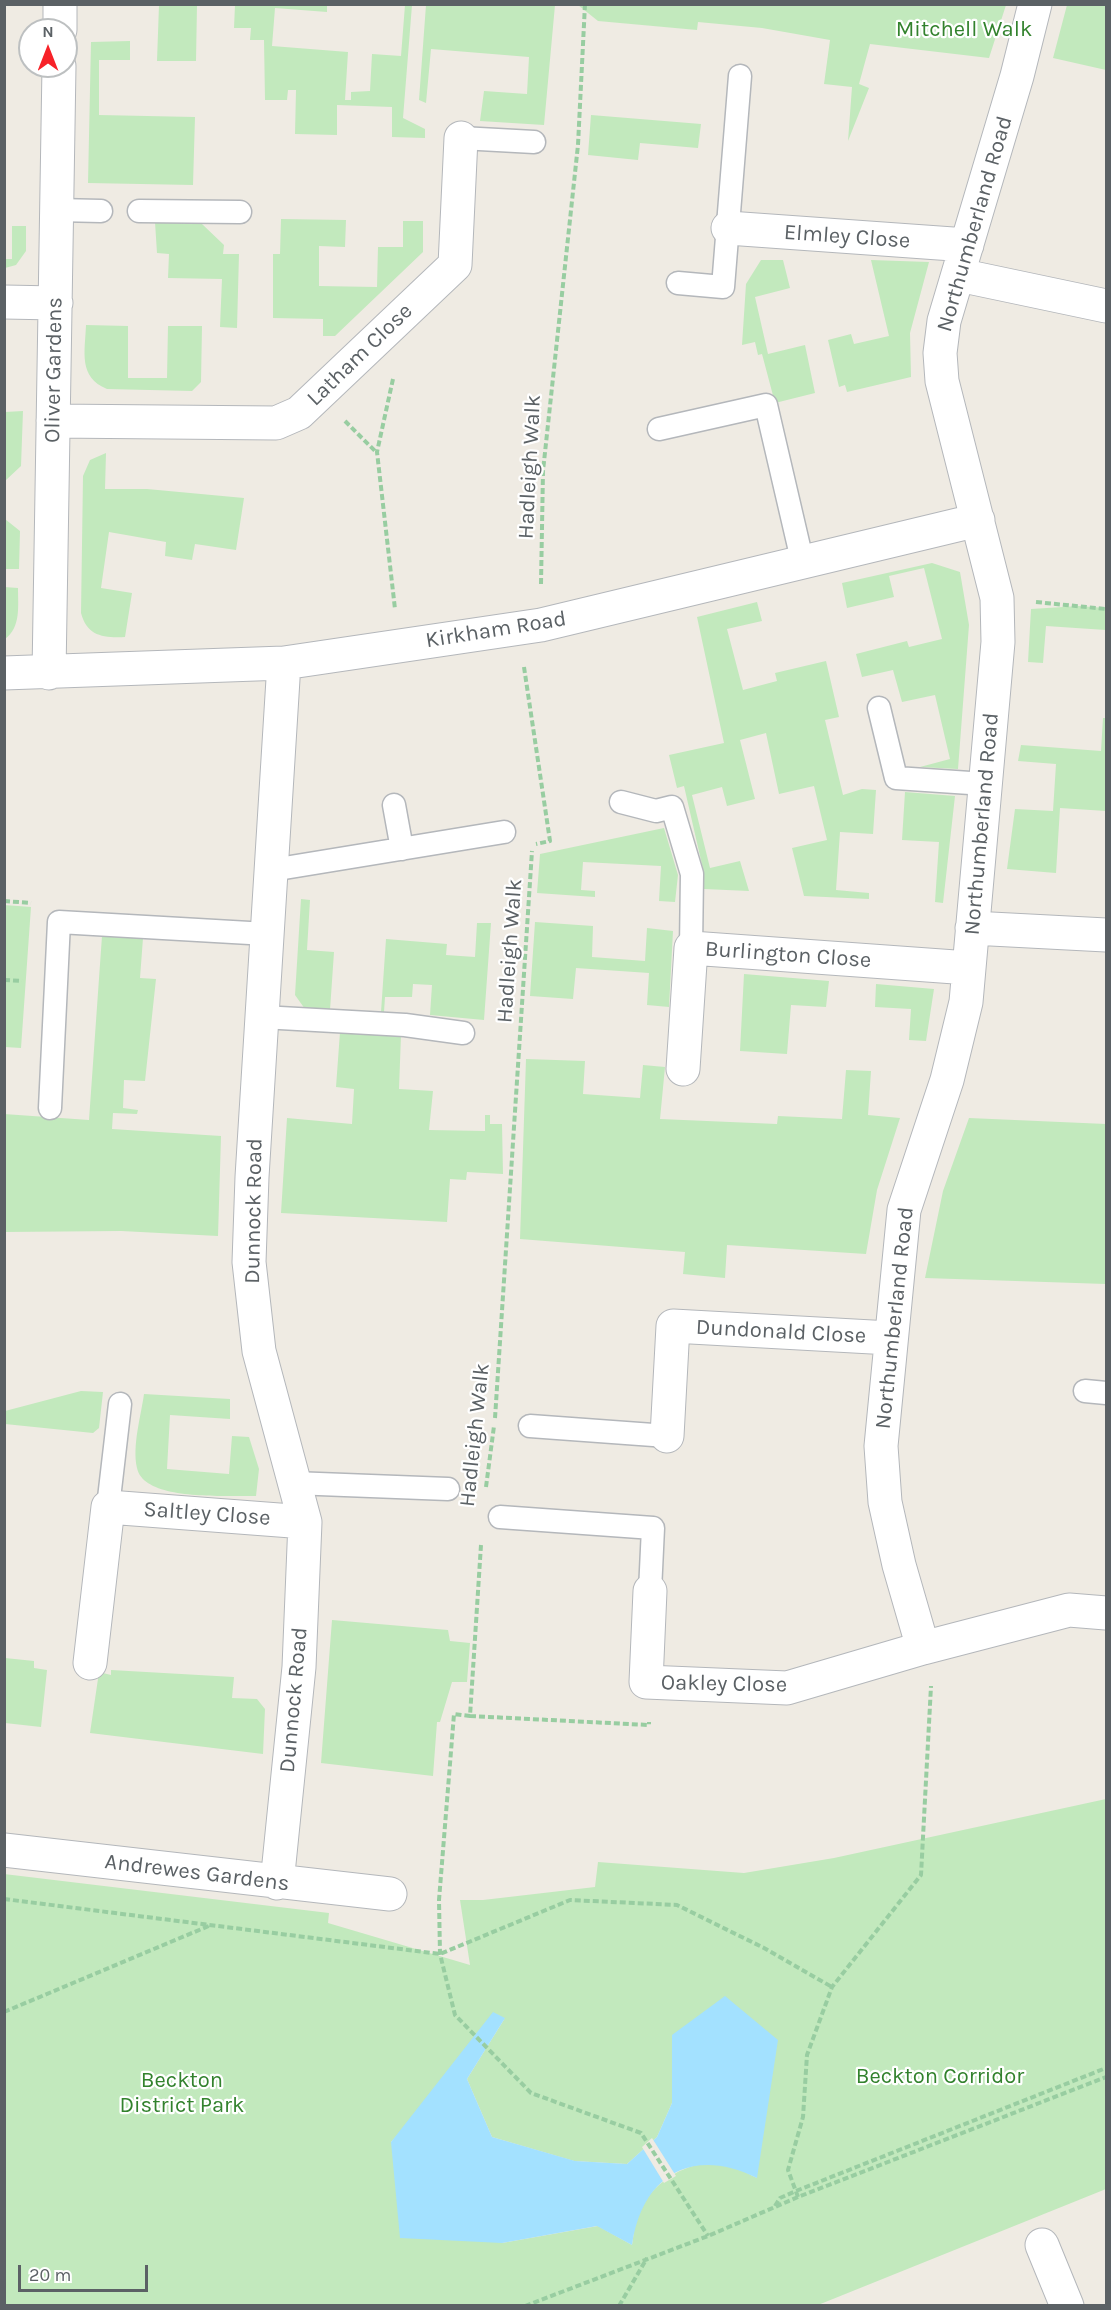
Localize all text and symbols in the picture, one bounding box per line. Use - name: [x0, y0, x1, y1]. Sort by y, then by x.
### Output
- park label: Mitchell Walk: [896, 17, 1032, 43]
- north arrow: [18, 18, 78, 78]
- text: N: [42, 22, 54, 41]
- street label: Northumberland Road: [932, 113, 1018, 335]
- street label: Elmley Close: [783, 219, 911, 255]
- street label: Oliver Gardens: [40, 297, 68, 443]
- street label: Latham Close: [302, 298, 418, 412]
- street label: Hadleigh Walk: [513, 394, 547, 540]
- street label: Kirkham Road: [424, 606, 568, 654]
- street label: Northumberland Road: [959, 712, 1005, 936]
- street label: Hadleigh Walk: [492, 878, 528, 1024]
- street label: Burlington Close: [704, 936, 872, 974]
- street label: Dunnock Road: [240, 1138, 268, 1284]
- street label: Northumberland Road: [870, 1206, 920, 1430]
- street label: Dundonald Close: [695, 1314, 867, 1350]
- street label: Hadleigh Walk: [454, 1362, 496, 1508]
- street label: Saltley Close: [143, 1496, 271, 1532]
- street label: Dunnock Road: [274, 1626, 314, 1774]
- street label: Oakley Close: [661, 1670, 787, 1698]
- street label: Andrewes Gardens: [103, 1849, 291, 1897]
- park label: Beckton Corridor: [856, 2064, 1024, 2090]
- park label: Beckton District Park: [120, 2068, 244, 2120]
- scale bar: [21, 2253, 152, 2291]
- text: 20 m: [29, 2264, 71, 2286]

